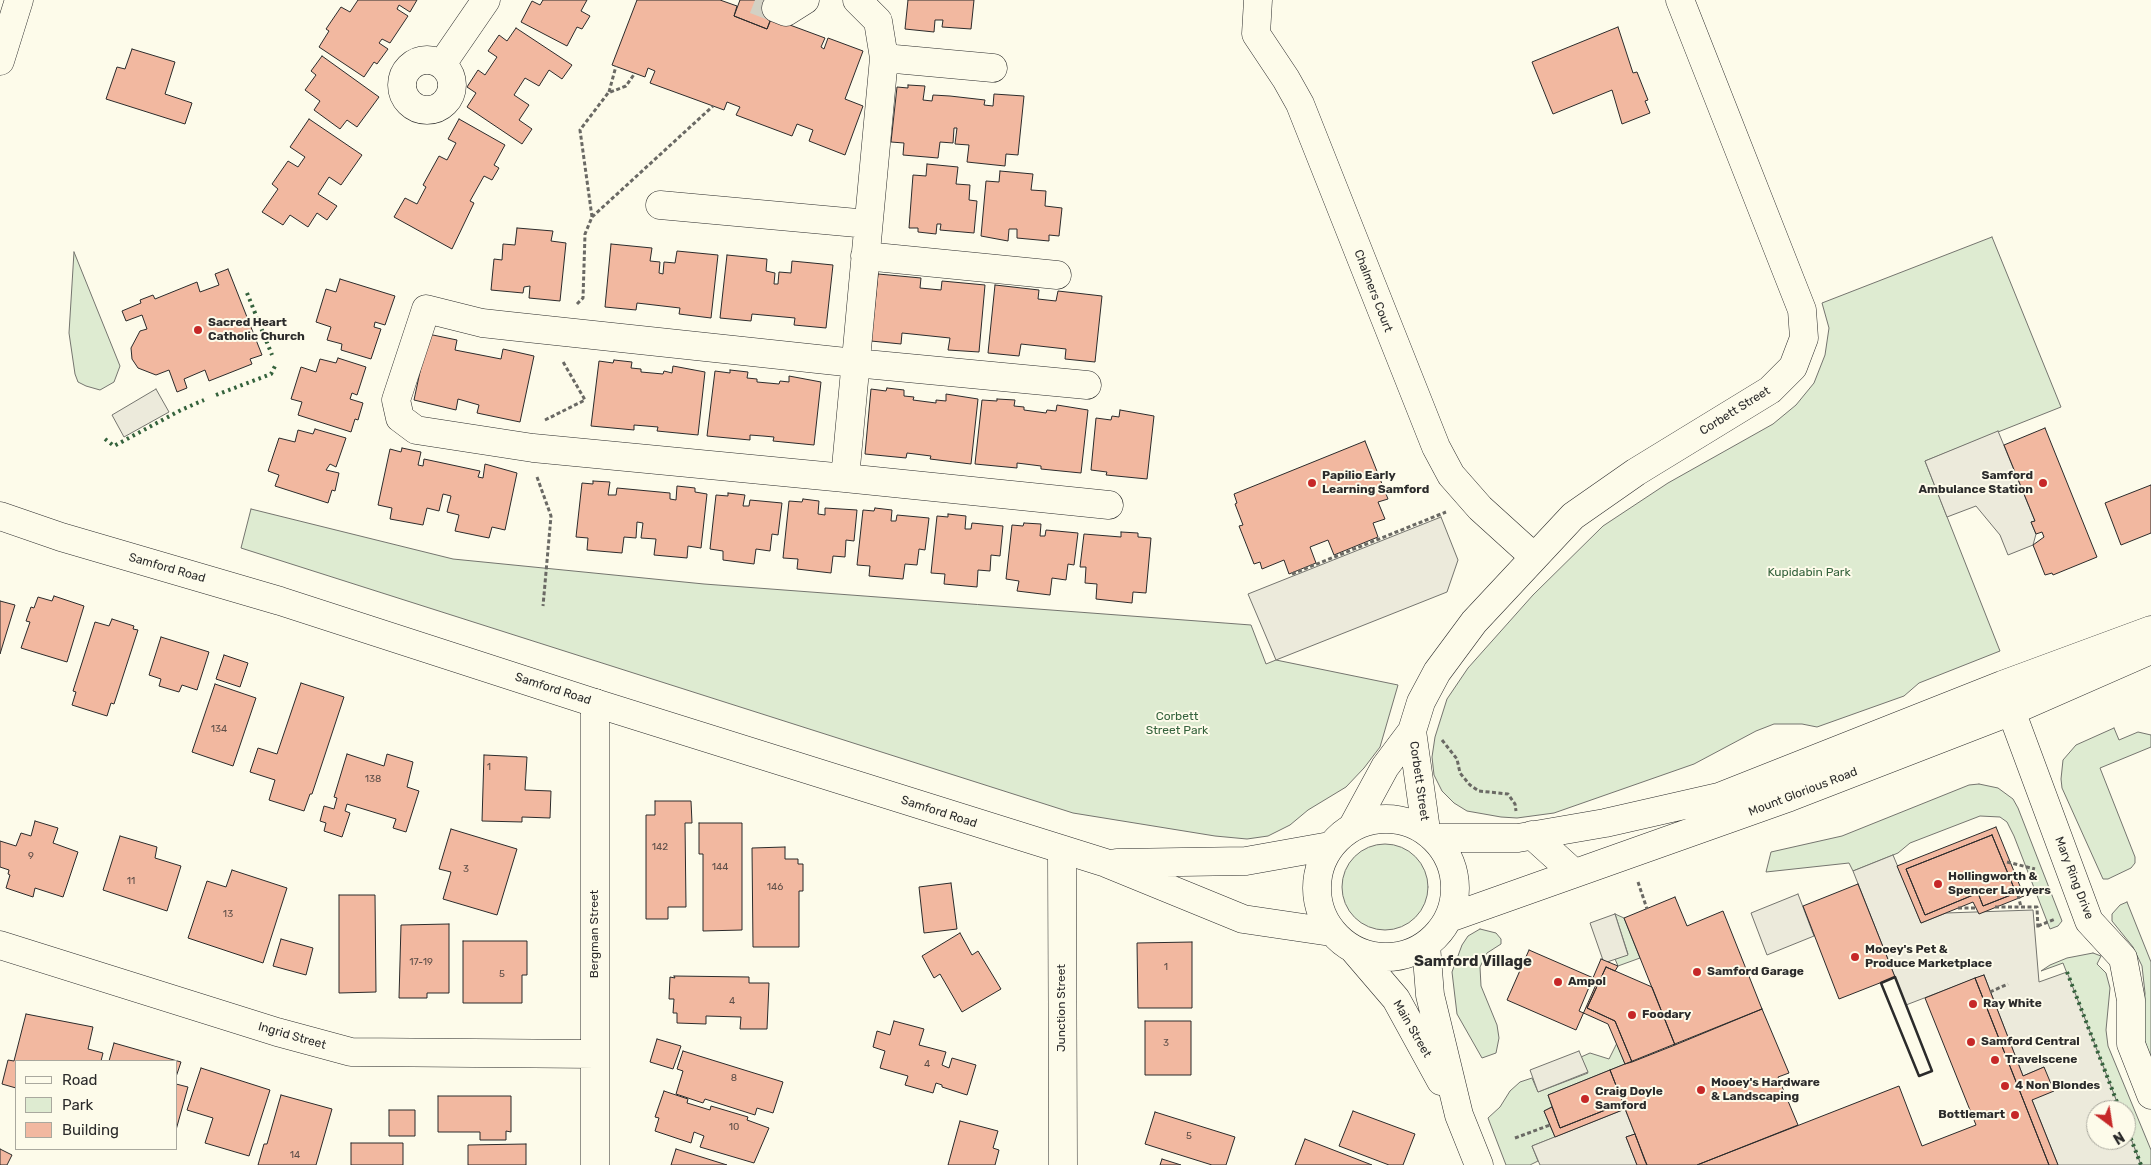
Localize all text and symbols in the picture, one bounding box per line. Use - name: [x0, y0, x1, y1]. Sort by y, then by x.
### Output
- street label: Chalmers Court: [1351, 248, 1395, 334]
- place label: Sacred Heart Catholic Church: [208, 316, 305, 344]
- marker: Sacred Heart Catholic Church: [192, 324, 204, 336]
- street label: Corbett Street: [1697, 384, 1773, 438]
- place label: Papilio Early Learning Samford: [1322, 469, 1429, 497]
- place label: Samford Ambulance Station: [1918, 469, 2033, 497]
- marker: Papilio Early Learning Samford: [1306, 477, 1318, 489]
- marker: Samford Ambulance Station: [2037, 477, 2049, 489]
- street label: Samford Road: [127, 550, 207, 586]
- park label: Kupidabin Park: [1767, 566, 1851, 580]
- street label: Samford Road: [513, 670, 593, 708]
- park label: Corbett Street Park: [1146, 710, 1208, 738]
- house number: 134: [211, 723, 227, 735]
- street label: Corbett Street: [1406, 740, 1432, 822]
- house number: 1: [487, 761, 491, 773]
- street label: Mount Glorious Road: [1747, 765, 1859, 819]
- house number: 138: [365, 773, 381, 785]
- street label: Samford Road: [899, 793, 979, 831]
- street label: Mary Ring Drive: [2052, 835, 2096, 921]
- house number: 142: [652, 841, 668, 853]
- house number: 9: [28, 850, 34, 862]
- house number: 144: [712, 861, 728, 873]
- house number: 3: [463, 863, 469, 875]
- place label: Hollingworth & Spencer Lawyers: [1948, 870, 2051, 898]
- house number: 11: [127, 875, 135, 887]
- marker: Hollingworth & Spencer Lawyers: [1932, 878, 1944, 890]
- house number: 146: [767, 881, 783, 893]
- street label: Bergman Street: [588, 890, 602, 978]
- house number: 13: [223, 908, 233, 920]
- place label: Mooey's Pet & Produce Marketplace: [1865, 943, 1992, 971]
- marker: Mooey's Pet & Produce Marketplace: [1849, 951, 1861, 963]
- district label: Samford Village: [1414, 953, 1532, 971]
- house number: 17-19: [409, 956, 433, 968]
- house number: 1: [1164, 961, 1168, 973]
- street label: Junction Street: [1055, 964, 1069, 1052]
- place label: Samford Garage: [1707, 965, 1804, 979]
- marker: Samford Garage: [1691, 966, 1703, 978]
- house number: 5: [499, 968, 505, 980]
- place label: Ampol: [1568, 975, 1606, 989]
- marker: Ampol: [1552, 976, 1564, 988]
- house number: 4: [729, 995, 735, 1007]
- place label: Ray White: [1983, 997, 2042, 1011]
- street label: Main Street: [1390, 998, 1434, 1060]
- marker: Ray White: [1967, 998, 1979, 1010]
- place label: Foodary: [1642, 1008, 1691, 1022]
- marker: Foodary: [1626, 1009, 1638, 1021]
- street label: Ingrid Street: [256, 1019, 328, 1053]
- place label: Samford Central: [1981, 1035, 2080, 1049]
- marker: Samford Central: [1965, 1036, 1977, 1048]
- house number: 3: [1163, 1037, 1169, 1049]
- place label: Travelscene: [2005, 1053, 2077, 1067]
- marker: Travelscene: [1989, 1054, 2001, 1066]
- house number: 4: [924, 1058, 930, 1070]
- legend: [15, 1060, 178, 1150]
- text: Road: [62, 1071, 98, 1089]
- house number: 8: [731, 1072, 737, 1084]
- place label: Mooey's Hardware & Landscaping: [1711, 1076, 1820, 1104]
- place label: 4 Non Blondes: [2015, 1079, 2100, 1093]
- marker: 4 Non Blondes: [1999, 1080, 2011, 1092]
- marker: Mooey's Hardware & Landscaping: [1695, 1084, 1707, 1096]
- place label: Craig Doyle Samford: [1595, 1085, 1663, 1113]
- marker: Craig Doyle Samford: [1579, 1093, 1591, 1105]
- text: Park: [62, 1096, 93, 1114]
- north arrow: [2086, 1100, 2136, 1150]
- place label: Bottlemart: [1938, 1108, 2005, 1122]
- marker: Bottlemart: [2009, 1109, 2021, 1121]
- text: Building: [62, 1121, 119, 1139]
- house number: 10: [729, 1121, 739, 1133]
- text: N: [2110, 1128, 2127, 1147]
- house number: 5: [1186, 1130, 1192, 1142]
- house number: 14: [290, 1149, 300, 1161]

